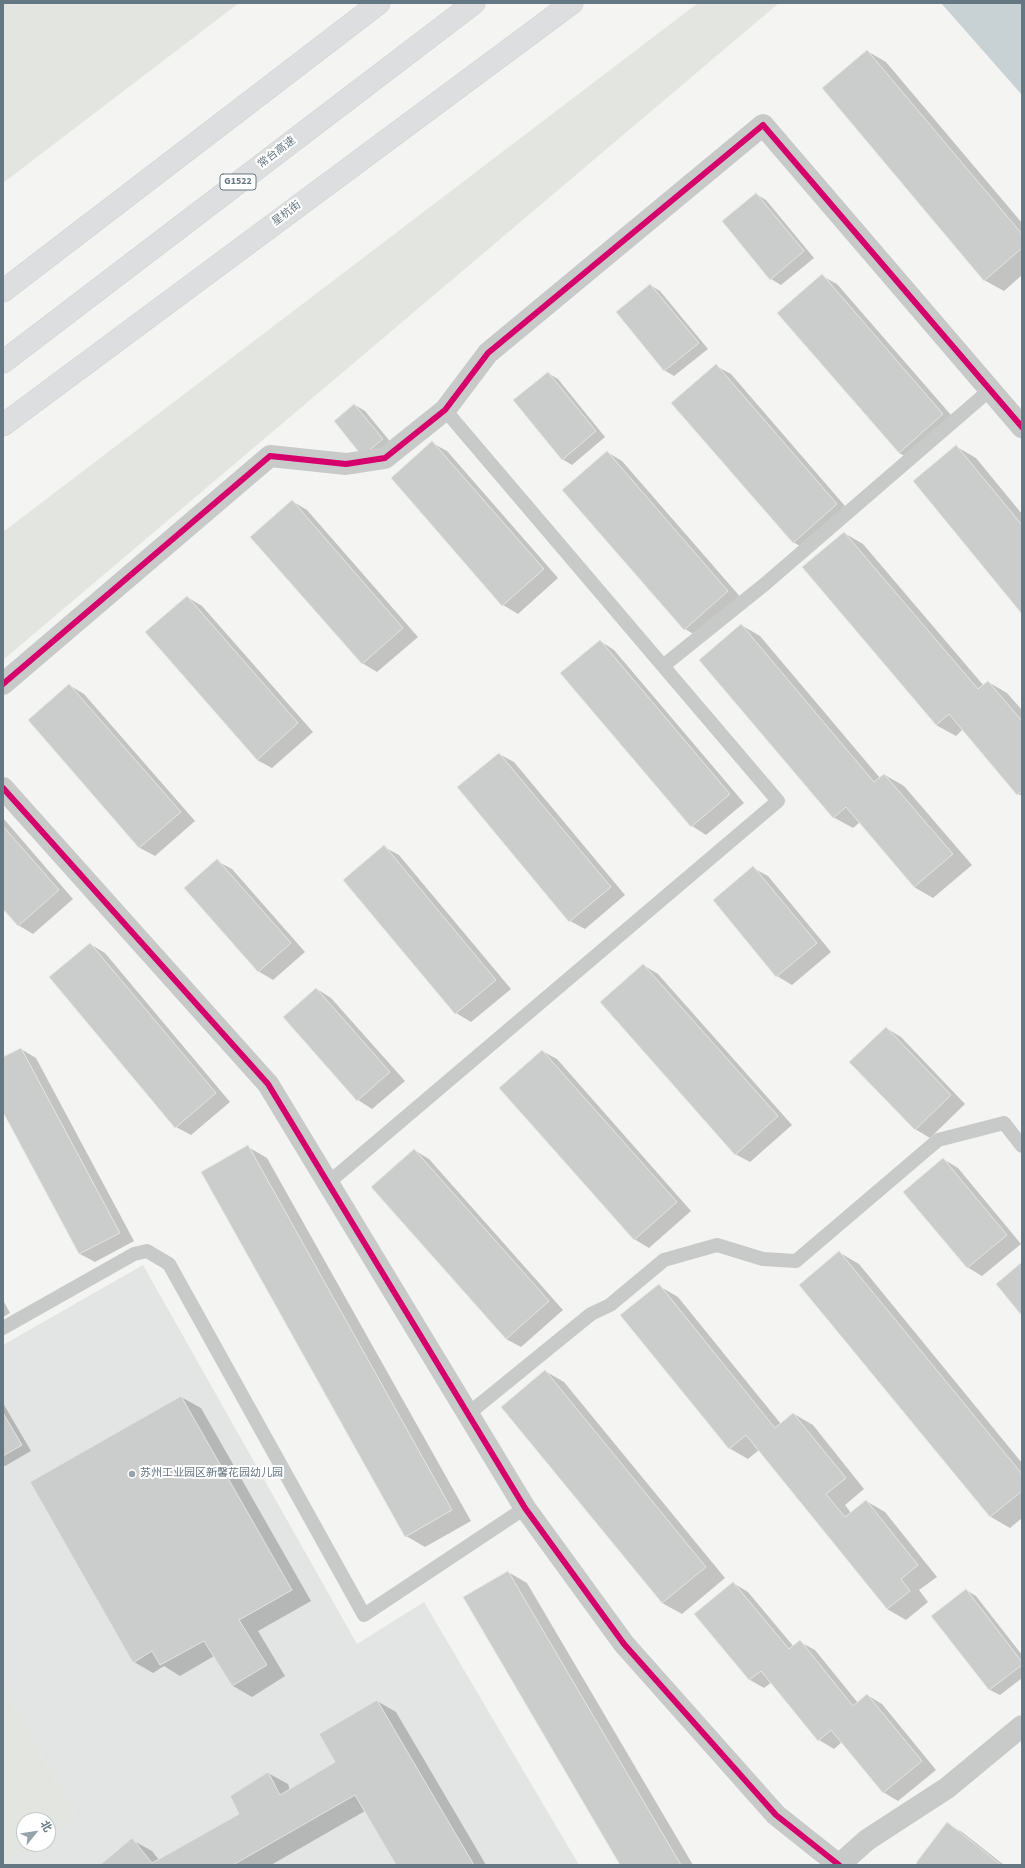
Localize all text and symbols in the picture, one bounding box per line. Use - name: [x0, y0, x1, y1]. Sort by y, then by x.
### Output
- street label: 常台高速: [255, 134, 299, 172]
- road number: G1522: [220, 174, 256, 190]
- street label: 星杭街: [270, 199, 304, 229]
- place label: 苏州工业园区新馨花园幼儿园: [140, 1467, 283, 1481]
- marker: 苏州工业园区新馨花园幼儿园: [127, 1469, 137, 1479]
- north arrow: [16, 1812, 56, 1852]
- text: 北: [37, 1818, 55, 1835]

